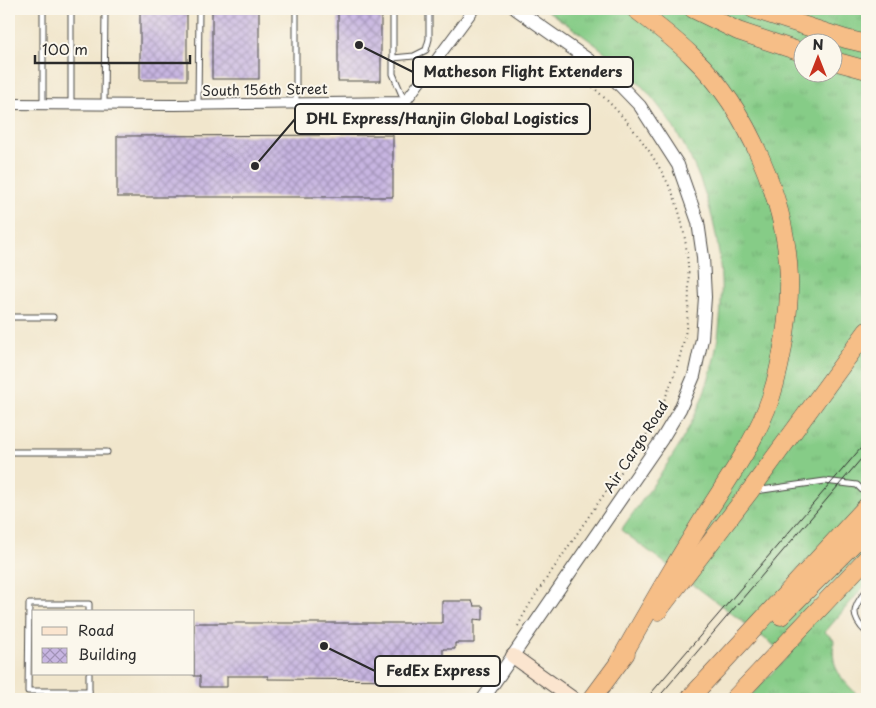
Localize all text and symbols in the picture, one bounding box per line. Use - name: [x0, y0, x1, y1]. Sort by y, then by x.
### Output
- scale bar: [35, 32, 190, 64]
- north arrow: [794, 32, 844, 82]
- text: N: [812, 34, 824, 55]
- text: 100 m: [42, 37, 88, 60]
- callout: Matheson Flight Extenders: [413, 57, 633, 87]
- text: Matheson Flight Extenders: [423, 59, 623, 82]
- street label: South 156th Street: [202, 78, 328, 101]
- callout: DHL Express/Hanjin Global Logistics: [295, 104, 590, 134]
- text: DHL Express/Hanjin Global Logistics: [305, 106, 579, 129]
- street label: Air Cargo Road: [598, 397, 673, 497]
- legend: [32, 610, 195, 676]
- text: Road: [78, 618, 114, 641]
- text: Building: [78, 642, 137, 665]
- callout: FedEx Express: [375, 656, 500, 686]
- text: FedEx Express: [386, 658, 490, 681]

